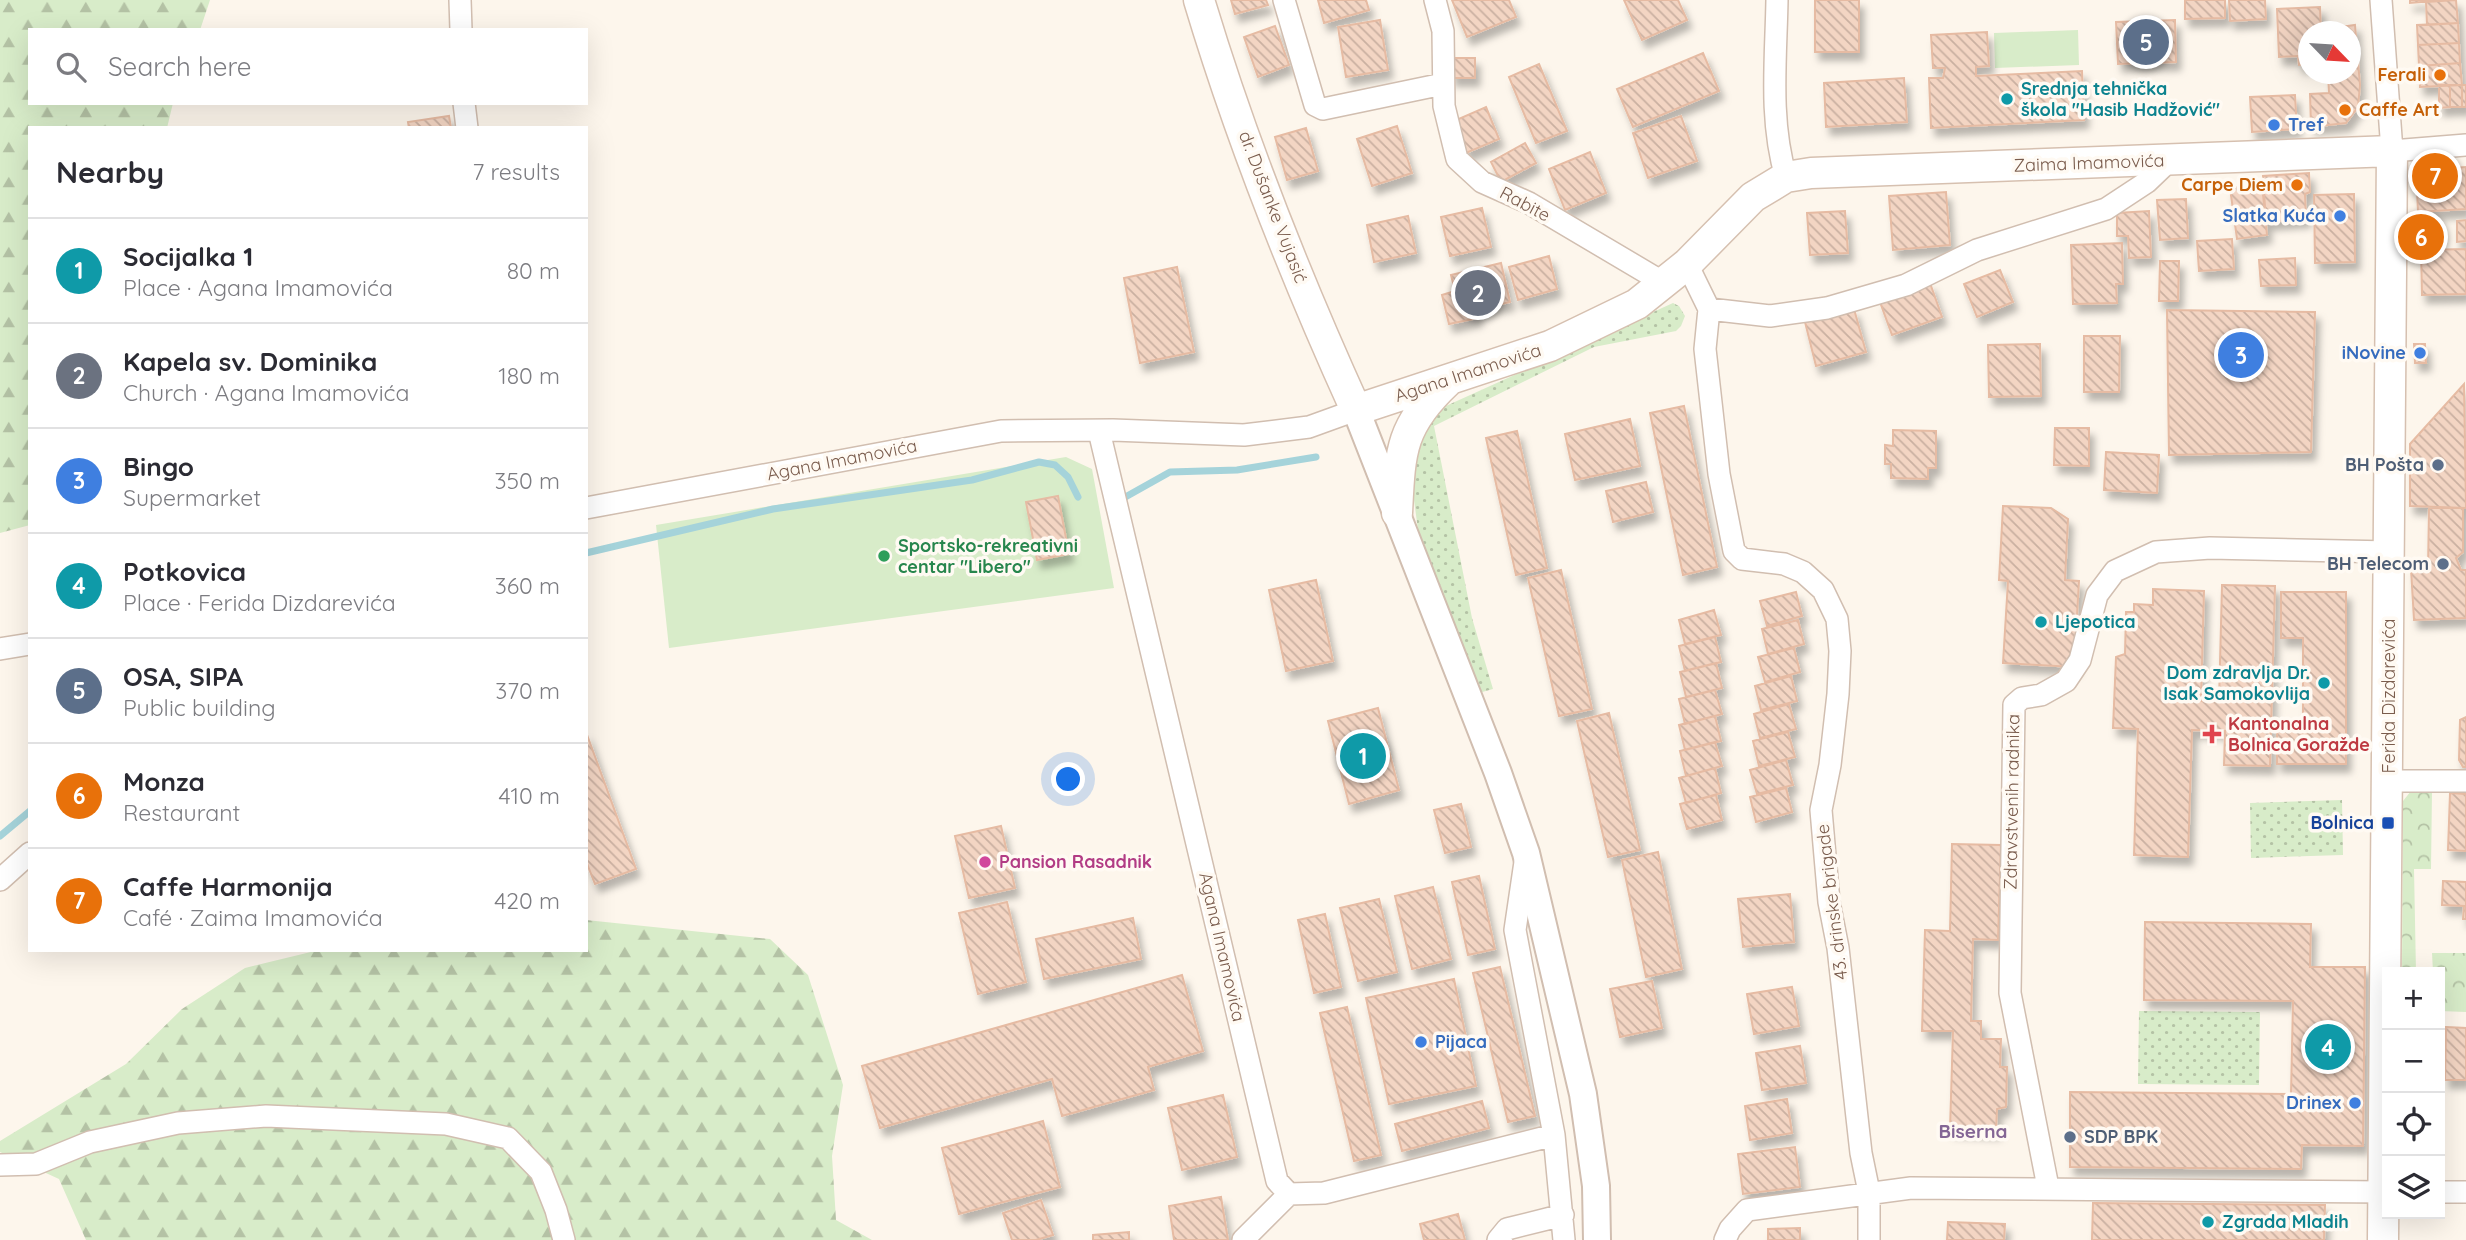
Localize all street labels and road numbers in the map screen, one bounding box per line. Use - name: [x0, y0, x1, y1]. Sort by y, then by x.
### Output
- street label: dr. Dušanke Vujasić: [1234, 128, 1313, 286]
- street label: Zaima Imamovića: [2013, 148, 2165, 177]
- street label: Rabite: [1496, 181, 1554, 226]
- street label: Agana Imamovića: [1392, 338, 1544, 407]
- street label: Agana Imamovića: [765, 434, 919, 485]
- street label: Ferida Dizdarevića: [2377, 619, 2400, 773]
- street label: Zdravstvenih radnika: [1998, 714, 2025, 890]
- street label: 43. drinske brigade: [1811, 823, 1852, 981]
- street label: Agana Imamovića: [1194, 870, 1251, 1024]

